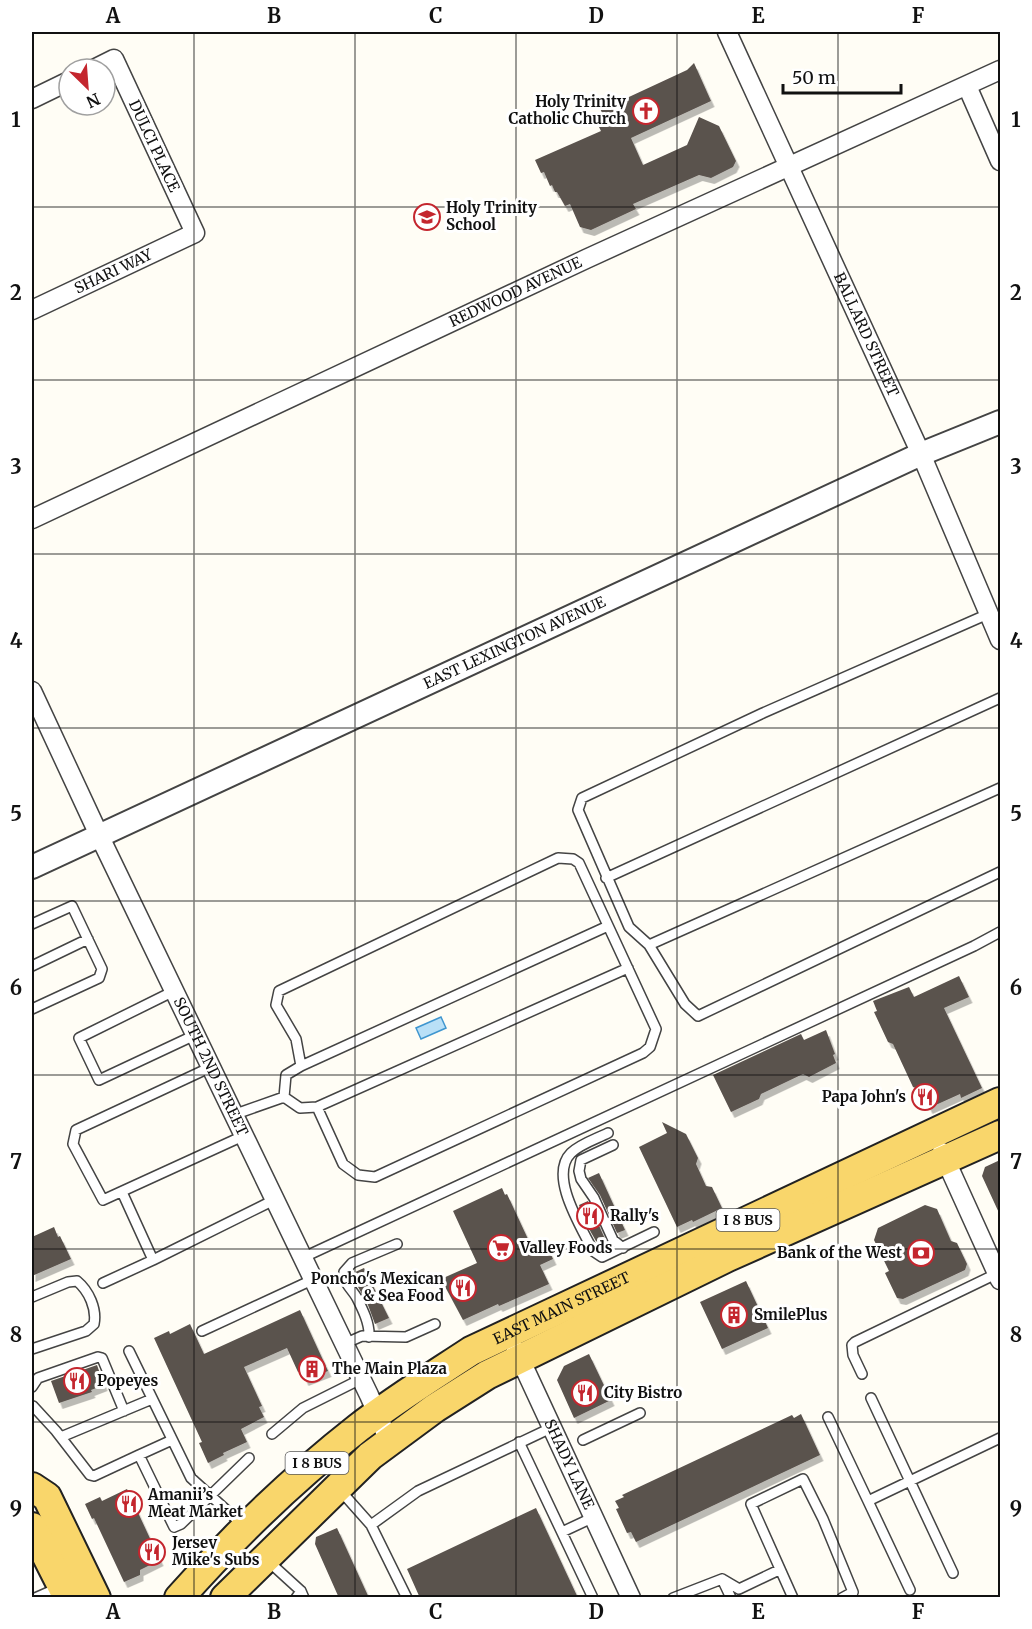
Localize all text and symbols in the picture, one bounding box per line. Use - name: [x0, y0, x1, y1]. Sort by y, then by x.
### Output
- text: A: [105, 3, 121, 28]
- text: B: [267, 3, 281, 28]
- text: C: [429, 3, 443, 28]
- text: D: [588, 3, 604, 28]
- text: E: [751, 3, 765, 28]
- text: F: [912, 3, 925, 28]
- north arrow: [57, 57, 117, 117]
- scale bar: [783, 57, 902, 95]
- text: 50 m: [792, 66, 836, 89]
- text: N: [83, 89, 103, 112]
- place label: Holy Trinity Catholic Church: [509, 92, 626, 128]
- church icon: Holy Trinity Catholic Church: [631, 96, 661, 126]
- street label: DULCI PLACE: [125, 97, 184, 195]
- text: 1: [11, 107, 21, 132]
- text: 1: [1011, 107, 1021, 132]
- place label: Holy Trinity School: [446, 198, 537, 234]
- school or university icon: Holy Trinity School: [412, 202, 442, 232]
- street label: SHARI WAY: [71, 244, 155, 298]
- street label: REDWOOD AVENUE: [446, 252, 585, 331]
- street label: BALLARD STREET: [830, 269, 903, 400]
- text: 2: [10, 280, 22, 305]
- text: 2: [1010, 280, 1022, 305]
- text: 3: [10, 454, 22, 479]
- text: 3: [1010, 454, 1022, 479]
- street label: EAST LEXINGTON AVENUE: [420, 592, 609, 693]
- text: 4: [10, 628, 23, 653]
- text: 4: [1010, 628, 1023, 653]
- text: 5: [10, 801, 22, 826]
- text: 5: [1010, 801, 1022, 826]
- text: 6: [10, 975, 22, 1000]
- text: 6: [1010, 975, 1022, 1000]
- street label: SOUTH 2ND STREET: [170, 994, 253, 1139]
- restaurant icon: Papa John's: [910, 1082, 940, 1112]
- place label: Papa John's: [822, 1087, 906, 1106]
- text: 7: [10, 1149, 22, 1174]
- text: 7: [1010, 1149, 1022, 1174]
- restaurant icon: Rally's: [575, 1201, 605, 1231]
- place label: Rally's: [610, 1206, 659, 1225]
- road number: I 8 BUS: [716, 1209, 780, 1231]
- supermarket icon: Valley Foods: [486, 1233, 516, 1263]
- place label: Valley Foods: [519, 1238, 613, 1257]
- bank icon: Bank of the West: [906, 1238, 936, 1268]
- place label: Bank of the West: [777, 1243, 902, 1262]
- street label: EAST MAIN STREET: [490, 1267, 633, 1348]
- place label: Poncho's Mexican & Sea Food: [311, 1269, 444, 1305]
- restaurant icon: Poncho's Mexican & Sea Food: [448, 1273, 478, 1303]
- building icon: SmilePlus: [719, 1300, 749, 1330]
- place label: SmilePlus: [754, 1305, 828, 1324]
- text: 8: [10, 1322, 22, 1347]
- text: 8: [1010, 1322, 1022, 1347]
- building icon: The Main Plaza: [297, 1354, 327, 1384]
- place label: The Main Plaza: [332, 1359, 447, 1378]
- restaurant icon: Popeyes: [62, 1366, 92, 1396]
- place label: Popeyes: [97, 1371, 158, 1390]
- restaurant icon: City Bistro: [570, 1378, 600, 1408]
- place label: City Bistro: [604, 1383, 682, 1402]
- street label: SHADY LANE: [540, 1416, 599, 1513]
- road number: I 8 BUS: [286, 1452, 348, 1474]
- place label: Amanii’s Meat Market: [147, 1485, 243, 1521]
- restaurant icon: Amanii’s Meat Market: [114, 1489, 144, 1519]
- text: 9: [10, 1496, 22, 1521]
- text: 9: [1010, 1496, 1022, 1521]
- place label: Jersey Mike's Subs: [171, 1533, 260, 1569]
- restaurant icon: Jersey Mike's Subs: [137, 1537, 167, 1567]
- text: A: [105, 1599, 121, 1624]
- text: B: [267, 1599, 281, 1624]
- text: C: [429, 1599, 443, 1624]
- text: D: [588, 1599, 604, 1624]
- text: E: [751, 1599, 765, 1624]
- text: F: [912, 1599, 925, 1624]

